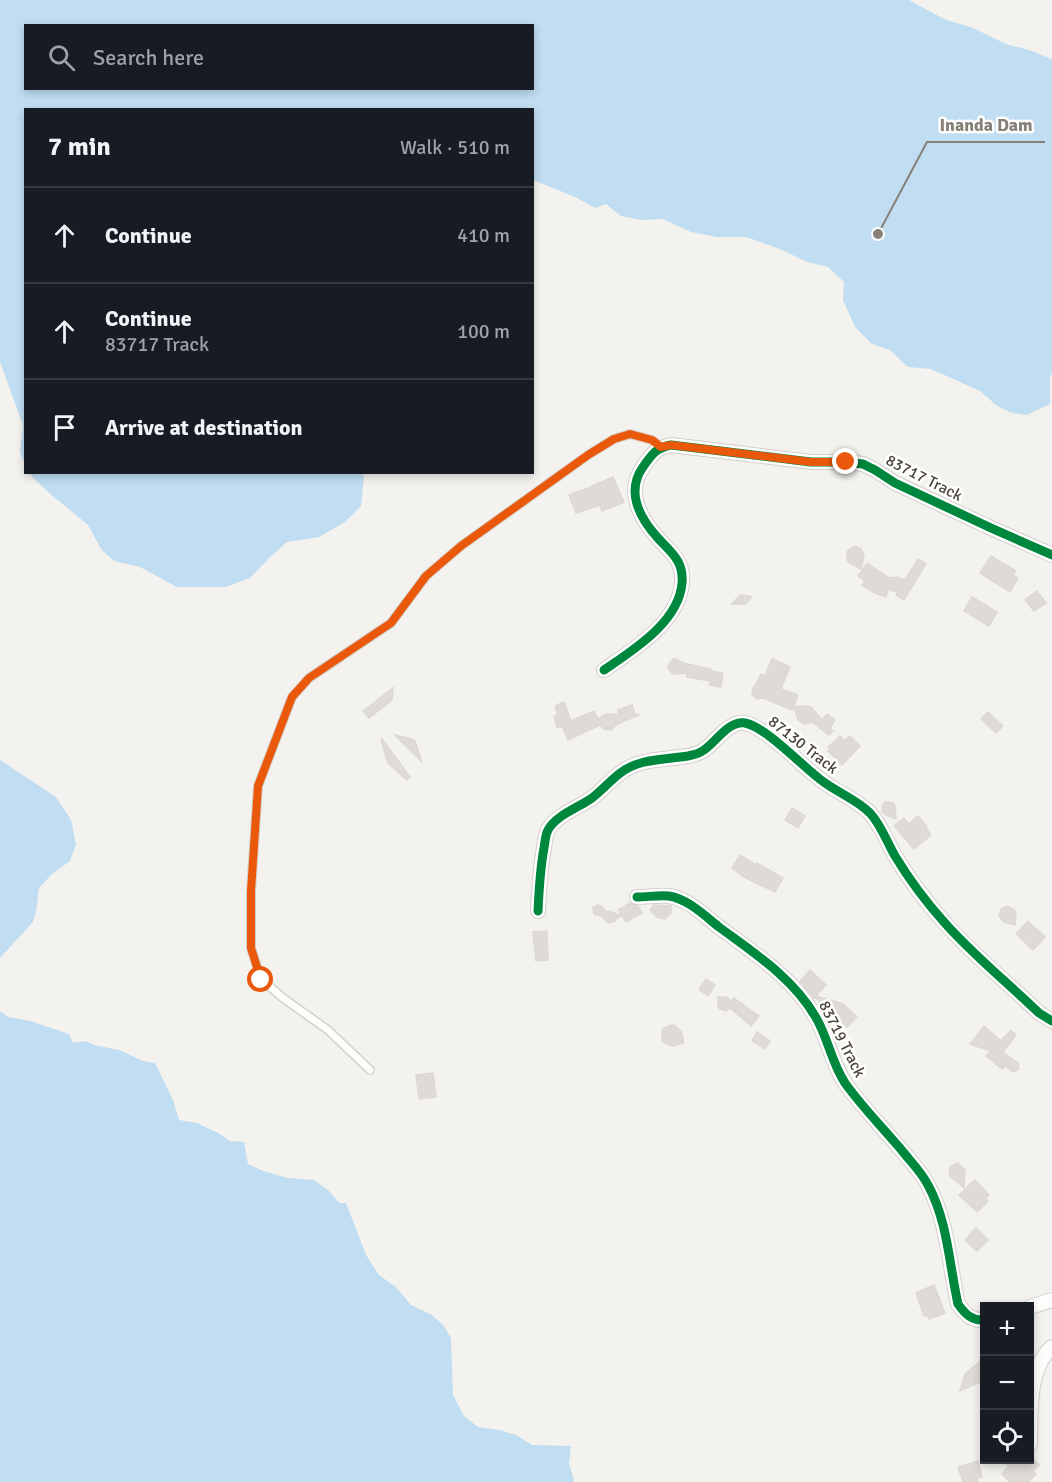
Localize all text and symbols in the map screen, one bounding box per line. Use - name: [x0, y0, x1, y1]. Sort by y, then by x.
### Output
- search box: [24, 24, 534, 90]
- icon: search: [45, 41, 78, 74]
- text: Search here: [93, 44, 204, 71]
- callout: Inanda Dam: [927, 106, 1045, 142]
- text: Inanda Dam: [939, 114, 1033, 136]
- text: 7 min: [48, 131, 111, 163]
- text: Walk · 510 m: [400, 135, 510, 160]
- icon: ahead: [48, 219, 81, 252]
- text: Continue: [105, 222, 192, 249]
- text: 410 m: [457, 223, 510, 248]
- text: Continue: [105, 305, 192, 332]
- icon: ahead: [48, 315, 81, 348]
- text: 100 m: [457, 319, 510, 344]
- text: 83717 Track: [105, 332, 209, 357]
- icon: arrive: [48, 411, 81, 444]
- text: Arrive at destination: [105, 414, 302, 441]
- route end: [832, 448, 858, 474]
- street label: 83717 Track: [882, 450, 966, 506]
- street label: 87130 Track: [764, 712, 842, 778]
- route start: [247, 966, 273, 992]
- street label: 83719 Track: [814, 997, 870, 1081]
- map controls: [980, 1302, 1034, 1464]
- button: +: [980, 1302, 1034, 1356]
- button: −: [980, 1356, 1034, 1410]
- button: locate: [980, 1410, 1034, 1464]

